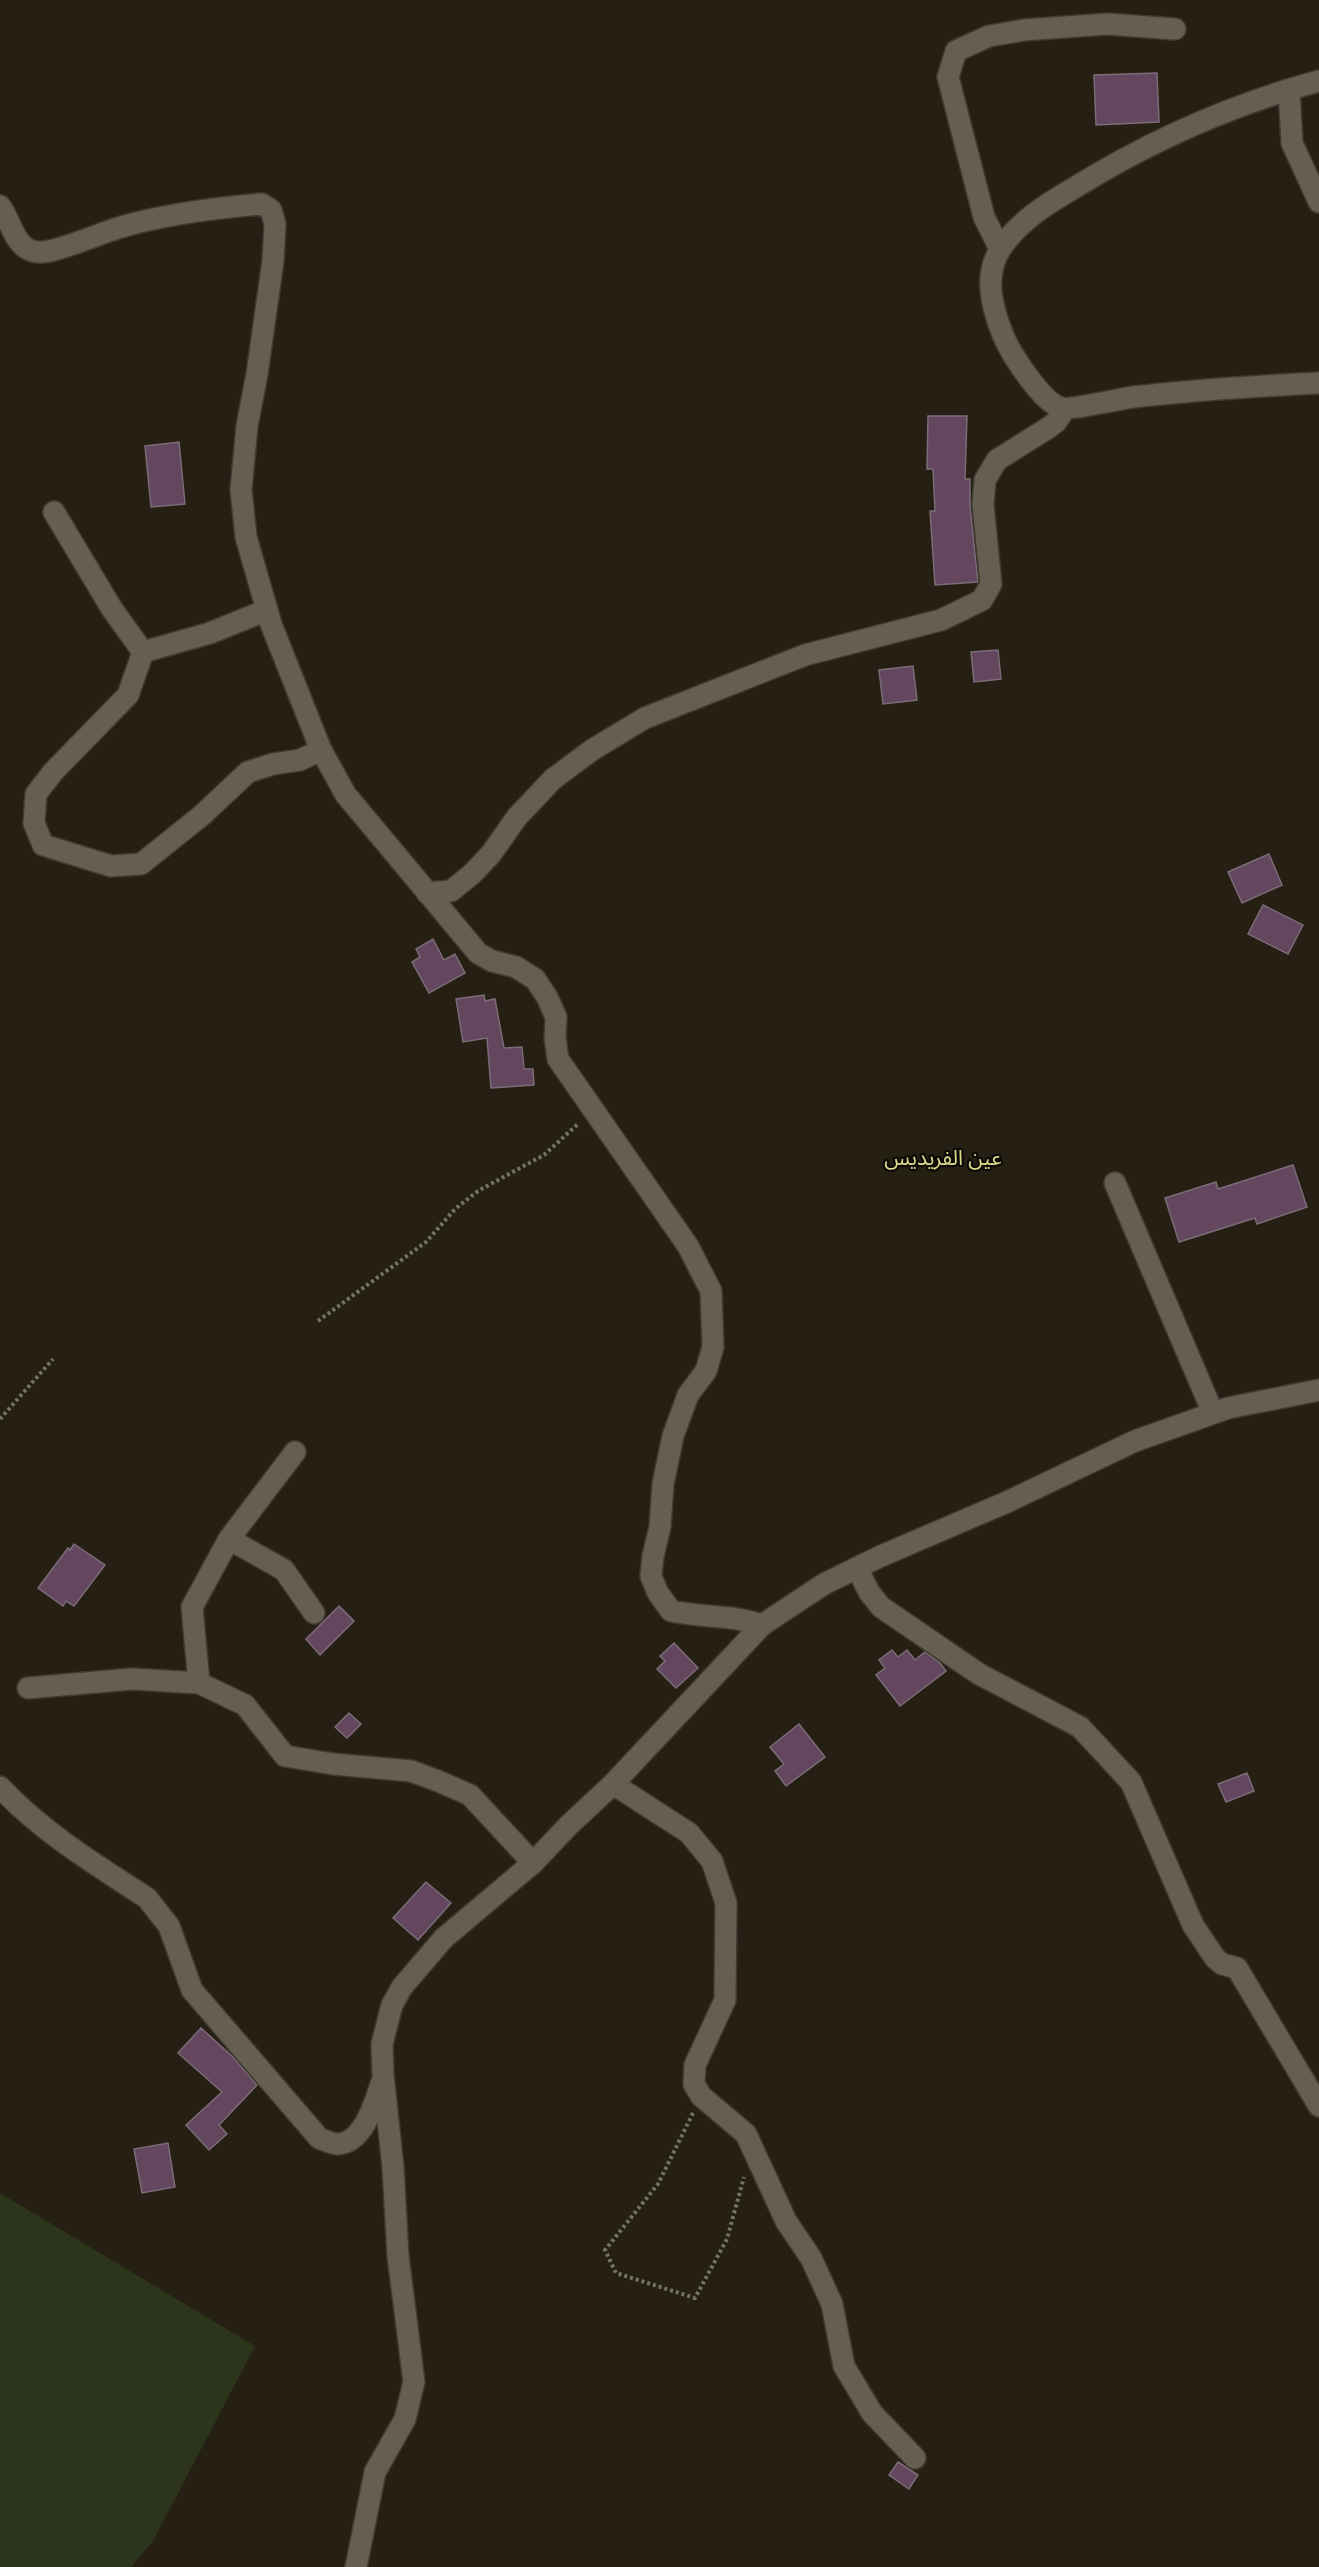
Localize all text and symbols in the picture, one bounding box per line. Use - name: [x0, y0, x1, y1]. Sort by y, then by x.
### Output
- district label: عين الفريديس: [884, 1145, 1002, 1170]

